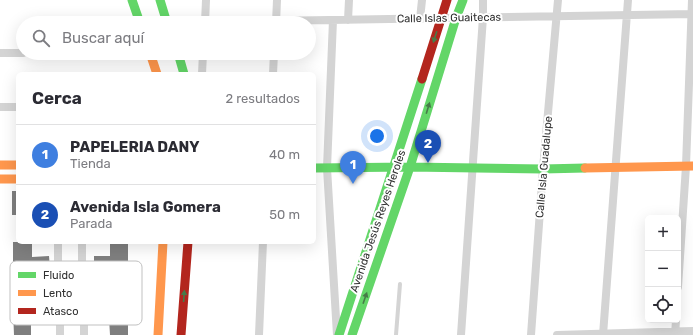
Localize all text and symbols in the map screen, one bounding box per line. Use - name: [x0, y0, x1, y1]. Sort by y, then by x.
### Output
- street label: Calle Islas Guaitecas: [397, 11, 502, 25]
- search box: [16, 16, 316, 60]
- icon: search: [30, 27, 52, 49]
- text: Buscar aquí: [62, 29, 144, 47]
- one-way arrow: [432, 31, 438, 43]
- text: Cerca: [32, 88, 82, 108]
- text: 2 resultados: [225, 91, 300, 106]
- one-way arrow: [425, 102, 431, 114]
- street label: Calle Isla Guadalupe: [533, 115, 555, 219]
- your location: [367, 126, 387, 146]
- pin: 2: [415, 130, 441, 163]
- text: PAPELERIA DANY: [70, 138, 199, 156]
- text: 1: [42, 147, 48, 162]
- text: 40 m: [269, 147, 300, 162]
- street label: Avenida Jesús Reyes Heroles: [347, 148, 409, 294]
- pin: 1: [340, 151, 366, 184]
- text: Tienda: [70, 156, 111, 171]
- text: Avenida Isla Gomera: [70, 198, 221, 216]
- text: 2: [41, 207, 49, 222]
- text: 50 m: [269, 207, 300, 222]
- map controls: [645, 215, 681, 323]
- button: +: [645, 215, 681, 251]
- text: Parada: [70, 216, 112, 231]
- button: −: [645, 251, 681, 287]
- legend: [10, 261, 142, 325]
- text: Fluido: [43, 269, 74, 282]
- text: Lento: [43, 287, 72, 300]
- button: locate: [645, 287, 681, 323]
- one-way arrow: [180, 290, 187, 302]
- one-way arrow: [362, 292, 368, 304]
- text: Atasco: [43, 305, 78, 318]

